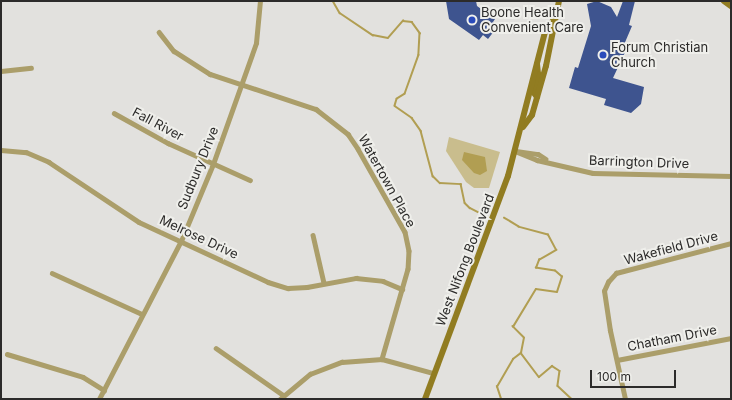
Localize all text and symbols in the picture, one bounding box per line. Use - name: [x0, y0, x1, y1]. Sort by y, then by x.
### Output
- place label: Boone Health Convenient Care: [481, 5, 583, 36]
- marker: Boone Health Convenient Care: [466, 14, 478, 26]
- place label: Forum Christian Church: [611, 40, 708, 71]
- marker: Forum Christian Church: [598, 50, 608, 60]
- street label: Fall River: [130, 104, 186, 144]
- street label: Sudbury Drive: [174, 124, 222, 212]
- street label: Watertown Place: [355, 132, 419, 230]
- street label: Barrington Drive: [589, 152, 689, 172]
- street label: West Nifong Boulevard: [433, 192, 497, 328]
- street label: Melrose Drive: [157, 212, 241, 262]
- street label: Wakefield Drive: [622, 228, 720, 268]
- street label: Chatham Drive: [626, 322, 718, 354]
- scale bar: [592, 362, 678, 388]
- text: 100 m: [597, 369, 631, 384]

